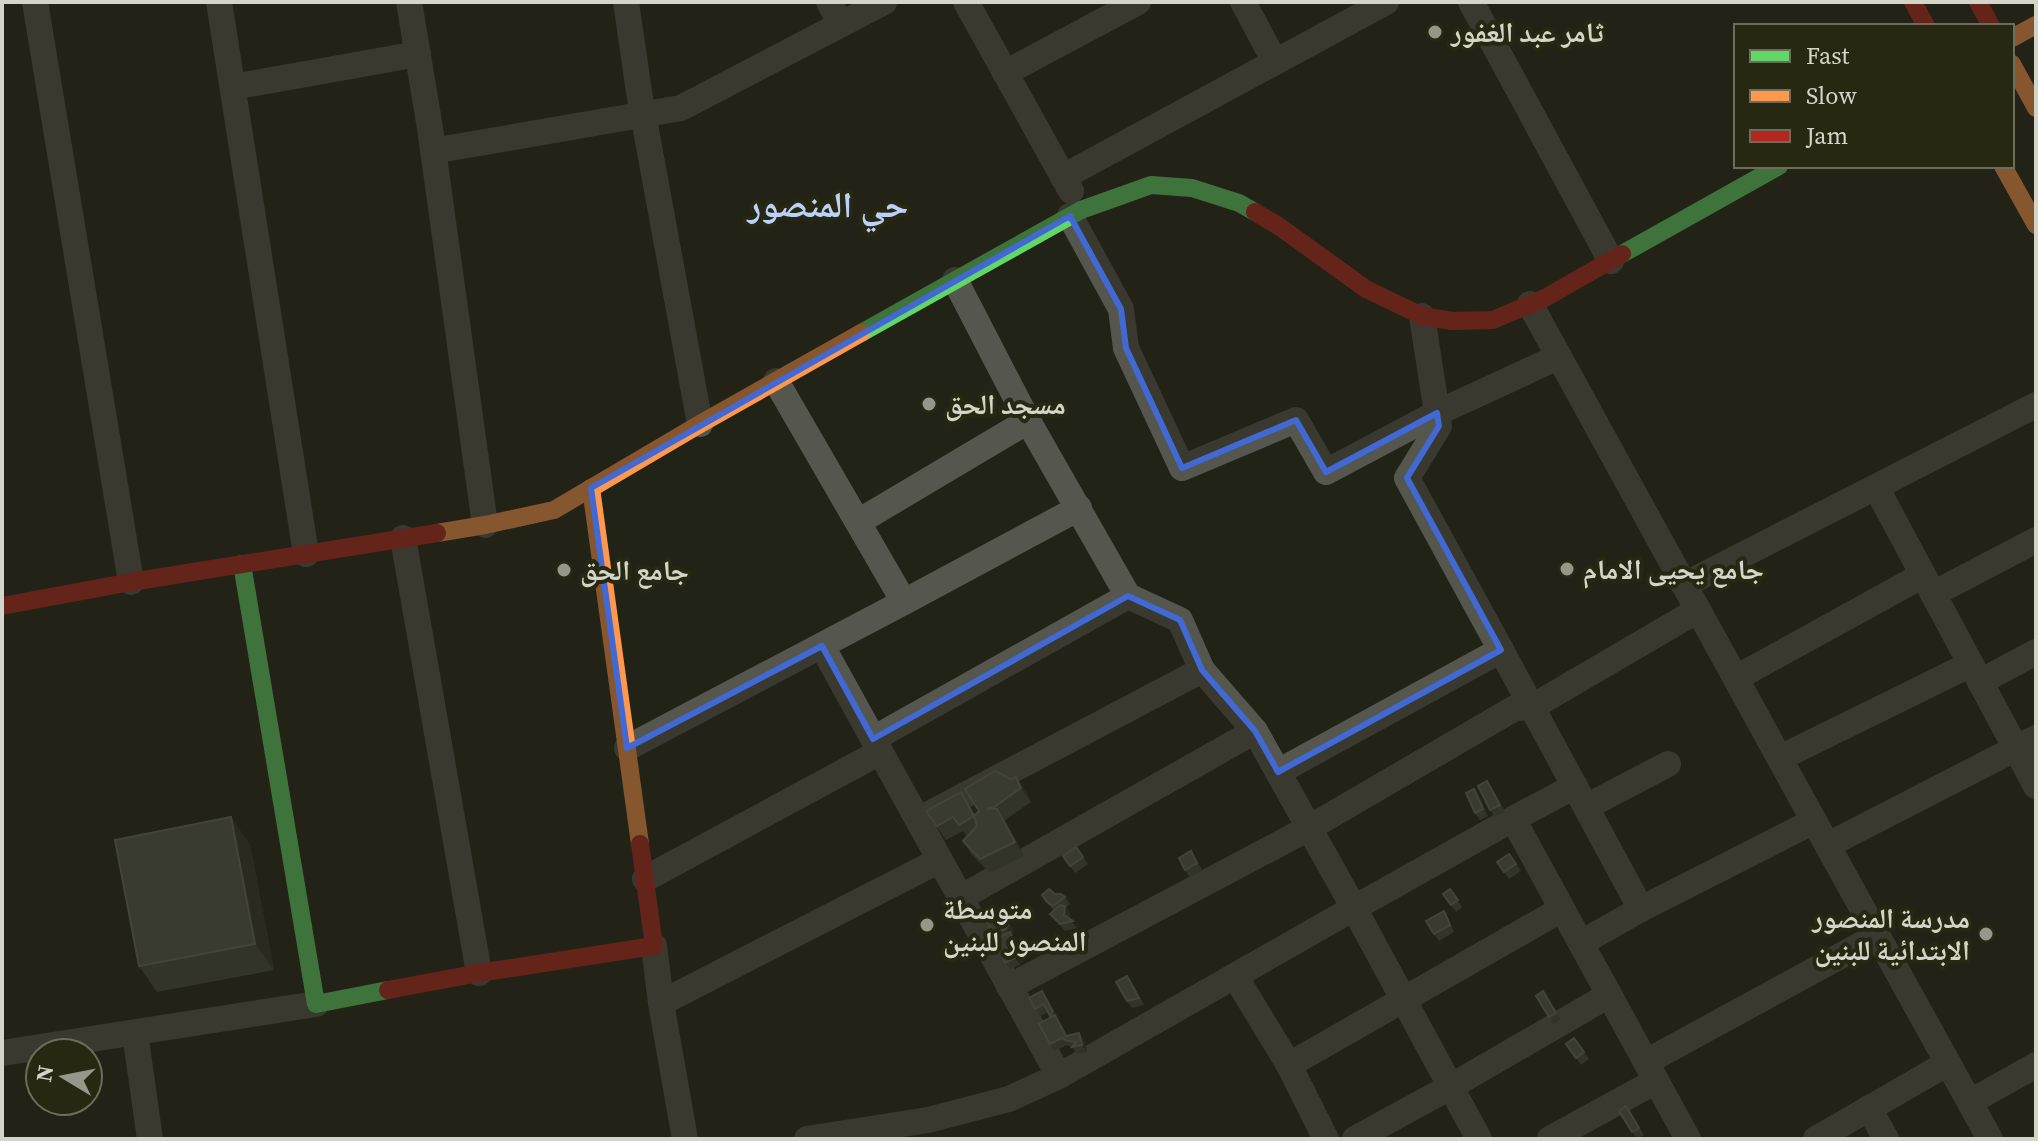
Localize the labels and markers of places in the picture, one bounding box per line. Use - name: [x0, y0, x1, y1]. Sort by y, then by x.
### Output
- place label: ثامر عبد الغفور: [1450, 13, 1604, 51]
- marker: ثامر عبد الغفور: [1426, 23, 1444, 41]
- place label: مسجد الحق: [945, 385, 1066, 423]
- marker: مسجد الحق: [920, 395, 938, 413]
- place label: جامع يحيى الامام: [1583, 550, 1764, 589]
- place label: جامع الحق: [580, 551, 689, 589]
- marker: جامع يحيى الامام: [1558, 560, 1576, 578]
- marker: جامع الحق: [555, 561, 573, 579]
- place label: متوسطة المنصور للبنين: [943, 890, 1087, 960]
- place label: مدرسة المنصور الابتدائية للبنين: [1811, 899, 1970, 969]
- marker: متوسطة المنصور للبنين: [918, 916, 936, 934]
- marker: مدرسة المنصور الابتدائية للبنين: [1977, 925, 1995, 943]

